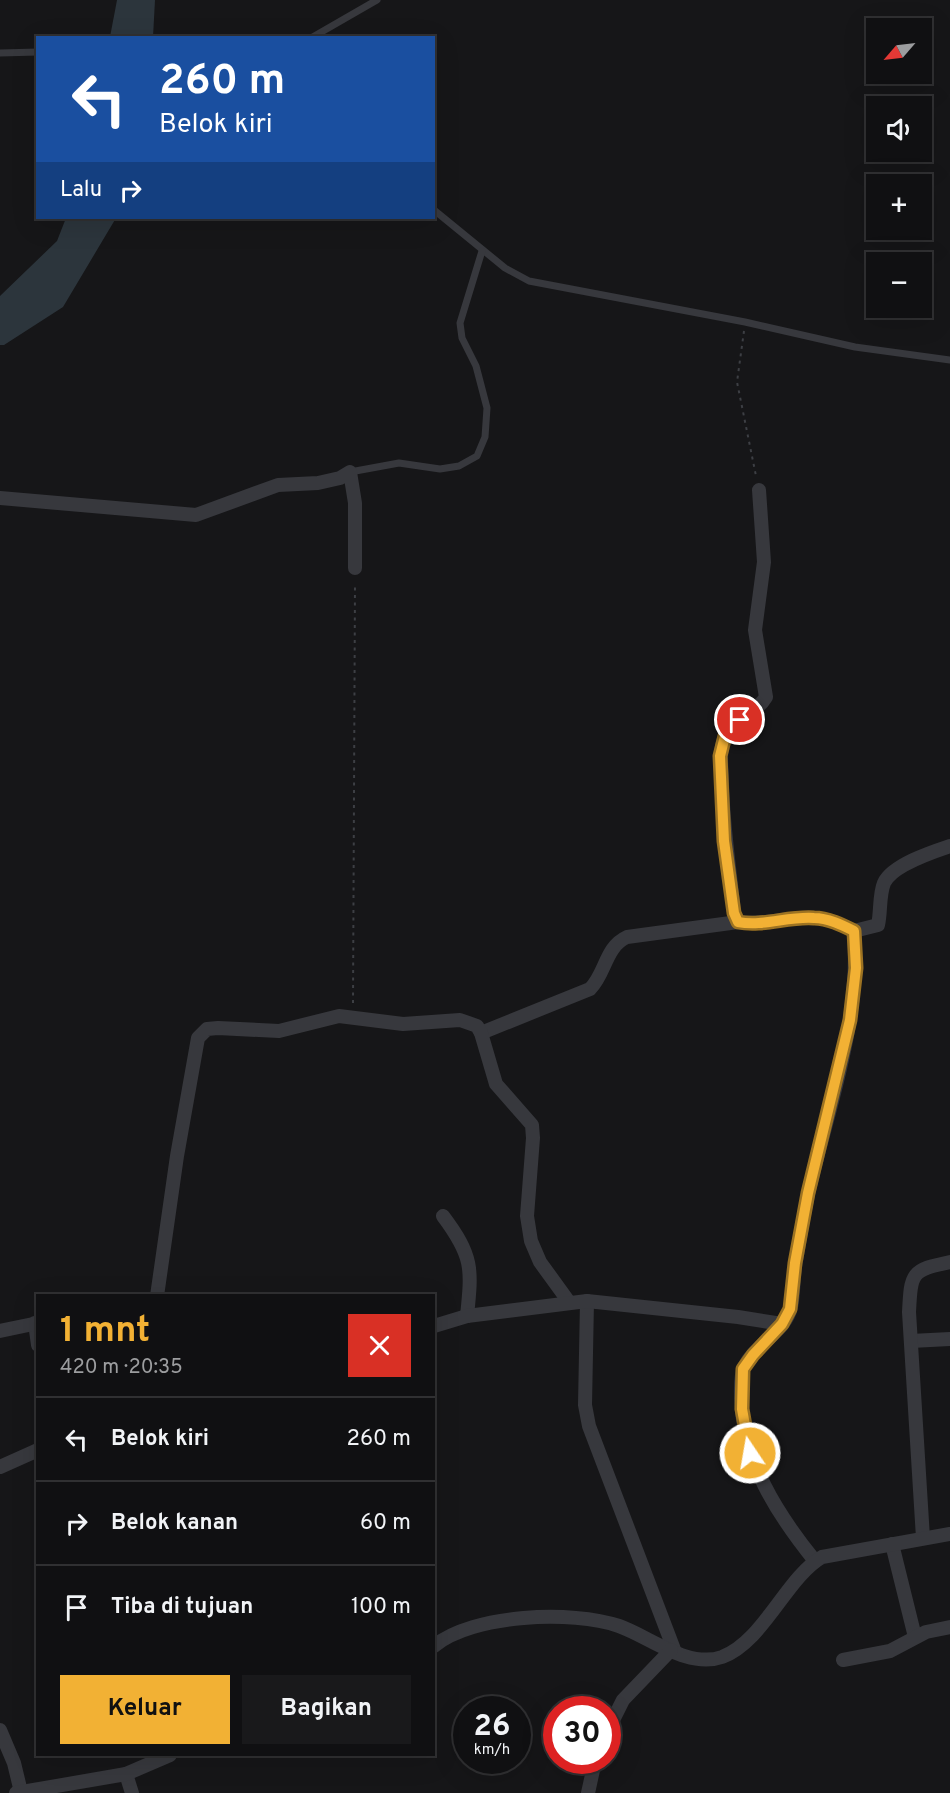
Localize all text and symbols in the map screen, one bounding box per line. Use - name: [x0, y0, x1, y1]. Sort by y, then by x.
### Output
- north arrow: [866, 18, 932, 84]
- map controls: [866, 18, 932, 318]
- text: 260 m: [159, 56, 285, 109]
- icon: left: [60, 60, 138, 138]
- button: sound: [866, 96, 932, 162]
- text: Belok kiri: [159, 108, 273, 142]
- icon: right: [114, 174, 147, 207]
- button: +: [866, 174, 932, 240]
- text: Lalu: [60, 177, 102, 204]
- button: −: [866, 252, 932, 318]
- pin: [714, 694, 765, 745]
- icon: arrive: [723, 703, 756, 736]
- text: 1 mnt: [60, 1309, 150, 1355]
- button: close: [348, 1314, 411, 1377]
- text: 420 m · 20:35: [60, 1355, 183, 1381]
- position arrow: [718, 1421, 782, 1485]
- icon: left: [60, 1423, 93, 1456]
- text: Belok kiri: [111, 1426, 209, 1453]
- text: 260 m: [346, 1426, 411, 1453]
- icon: right: [60, 1507, 93, 1540]
- text: Belok kanan: [111, 1510, 238, 1537]
- text: 60 m: [360, 1510, 411, 1537]
- icon: arrive: [60, 1591, 93, 1624]
- text: Tiba di tujuan: [111, 1594, 253, 1621]
- text: 100 m: [351, 1594, 411, 1621]
- button: Keluar: [60, 1675, 230, 1744]
- button: Bagikan: [242, 1675, 411, 1744]
- speed limit sign: 30: [543, 1696, 621, 1774]
- text: 26: [474, 1709, 510, 1746]
- text: km/h: [474, 1741, 510, 1760]

